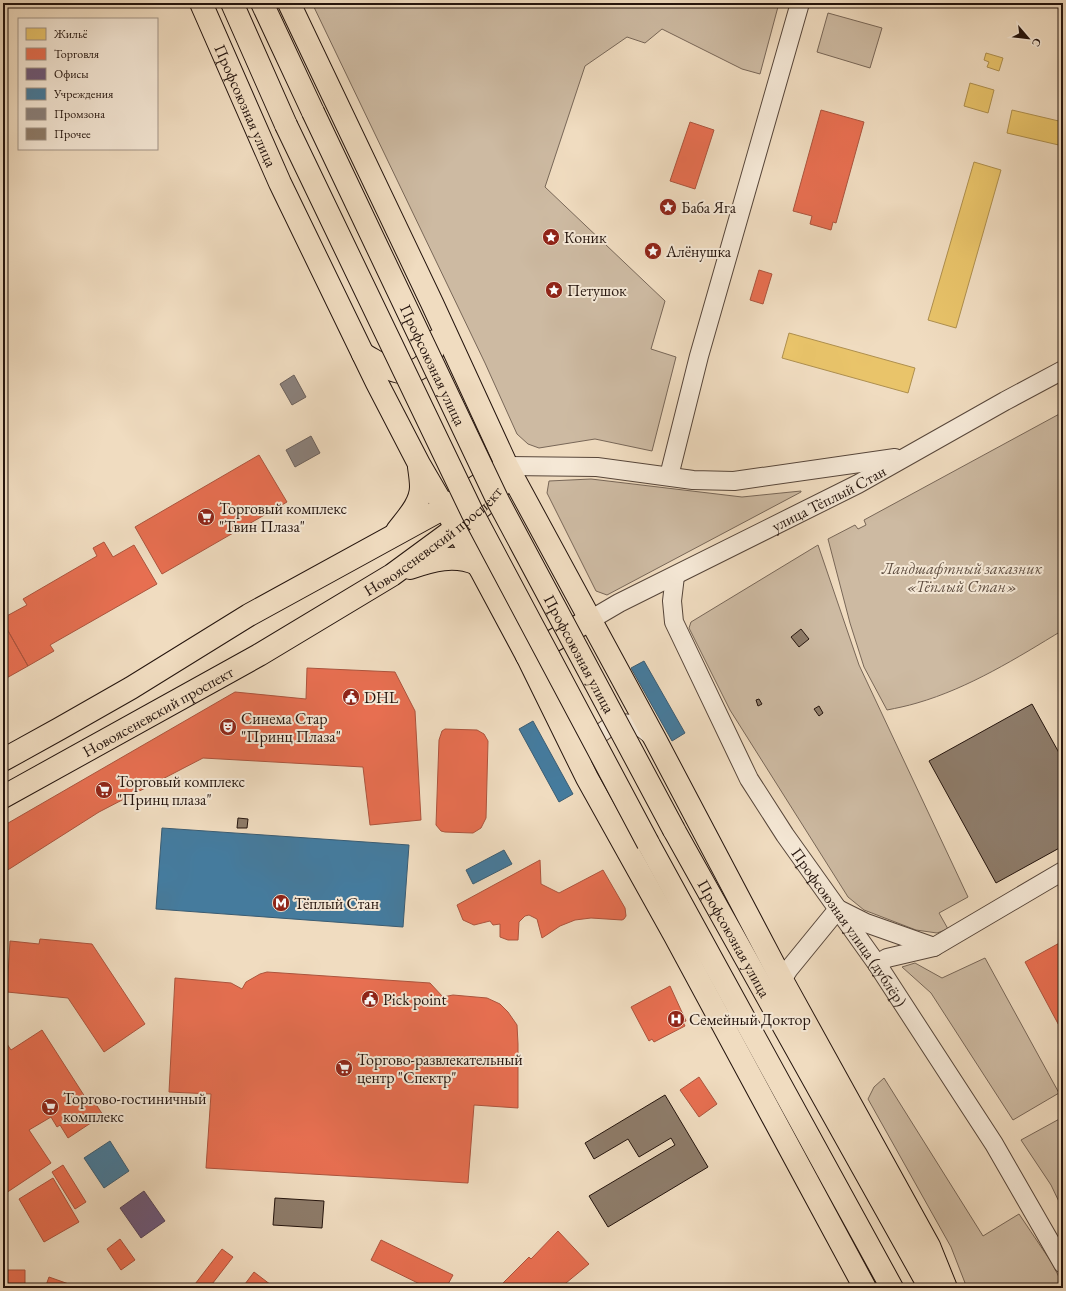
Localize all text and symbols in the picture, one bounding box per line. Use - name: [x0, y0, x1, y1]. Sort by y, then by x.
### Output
- legend: [18, 18, 158, 150]
- north arrow: [1008, 18, 1048, 58]
- text: Жильё: [53, 26, 88, 42]
- text: С: [1029, 36, 1045, 50]
- street label: Профсоюзная улица: [209, 41, 282, 171]
- text: Торговля: [54, 46, 100, 62]
- text: Офисы: [54, 66, 89, 82]
- text: Учреждения: [53, 86, 114, 102]
- text: Промзона: [54, 106, 105, 122]
- text: Прочее: [54, 126, 91, 142]
- place icon: Баба Яга: [658, 197, 678, 217]
- place label: Баба Яга: [681, 197, 737, 218]
- place icon: Коник: [541, 227, 561, 247]
- place label: Коник: [564, 227, 607, 248]
- place icon: Алёнушка: [643, 241, 663, 261]
- place label: Алёнушка: [665, 241, 732, 262]
- place icon: Петушок: [544, 280, 564, 300]
- place label: Петушок: [567, 280, 627, 301]
- street label: Профсоюзная улица: [395, 301, 471, 430]
- street label: улица Тёплый Стан: [768, 460, 890, 536]
- street label: Новоясеневский проспект: [360, 481, 507, 601]
- place label: Торговый комплекс "Твин Плаза": [219, 498, 347, 537]
- supermarket icon: Торговый комплекс "Твин Плаза": [196, 507, 216, 527]
- park label: Ландшафтный заказник «Тёплый Стан»: [881, 558, 1042, 597]
- street label: Профсоюзная улица: [539, 591, 620, 718]
- street label: Новоясеневский проспект: [79, 661, 238, 762]
- public building icon: DHL: [341, 687, 361, 707]
- place label: DHL: [364, 687, 399, 708]
- place label: Синема Стар "Принц Плаза": [241, 708, 341, 747]
- theatre icon: Синема Стар "Принц Плаза": [218, 717, 238, 737]
- place label: Торговый комплекс "Принц плаза": [117, 771, 245, 810]
- supermarket icon: Торговый комплекс "Принц плаза": [94, 780, 114, 800]
- street label: Профсоюзная улица (дублёр): [786, 844, 912, 1010]
- street label: Профсоюзная улица: [693, 876, 776, 1002]
- metro station icon: Тёплый Стан: [271, 893, 291, 913]
- place label: Тёплый Стан: [294, 893, 379, 914]
- public building icon: Pick point: [360, 989, 380, 1009]
- place label: Pick point: [383, 989, 447, 1010]
- hospital icon: Семейный Доктор: [666, 1009, 686, 1029]
- place label: Семейный Доктор: [689, 1009, 811, 1030]
- place label: Торгово-развлекательный центр "Спектр": [357, 1049, 523, 1088]
- supermarket icon: Торгово-развлекательный центр "Спектр": [334, 1058, 354, 1078]
- place label: Торгово-гостиничный комплекс: [63, 1088, 207, 1127]
- supermarket icon: Торгово-гостиничный комплекс: [40, 1097, 60, 1117]

